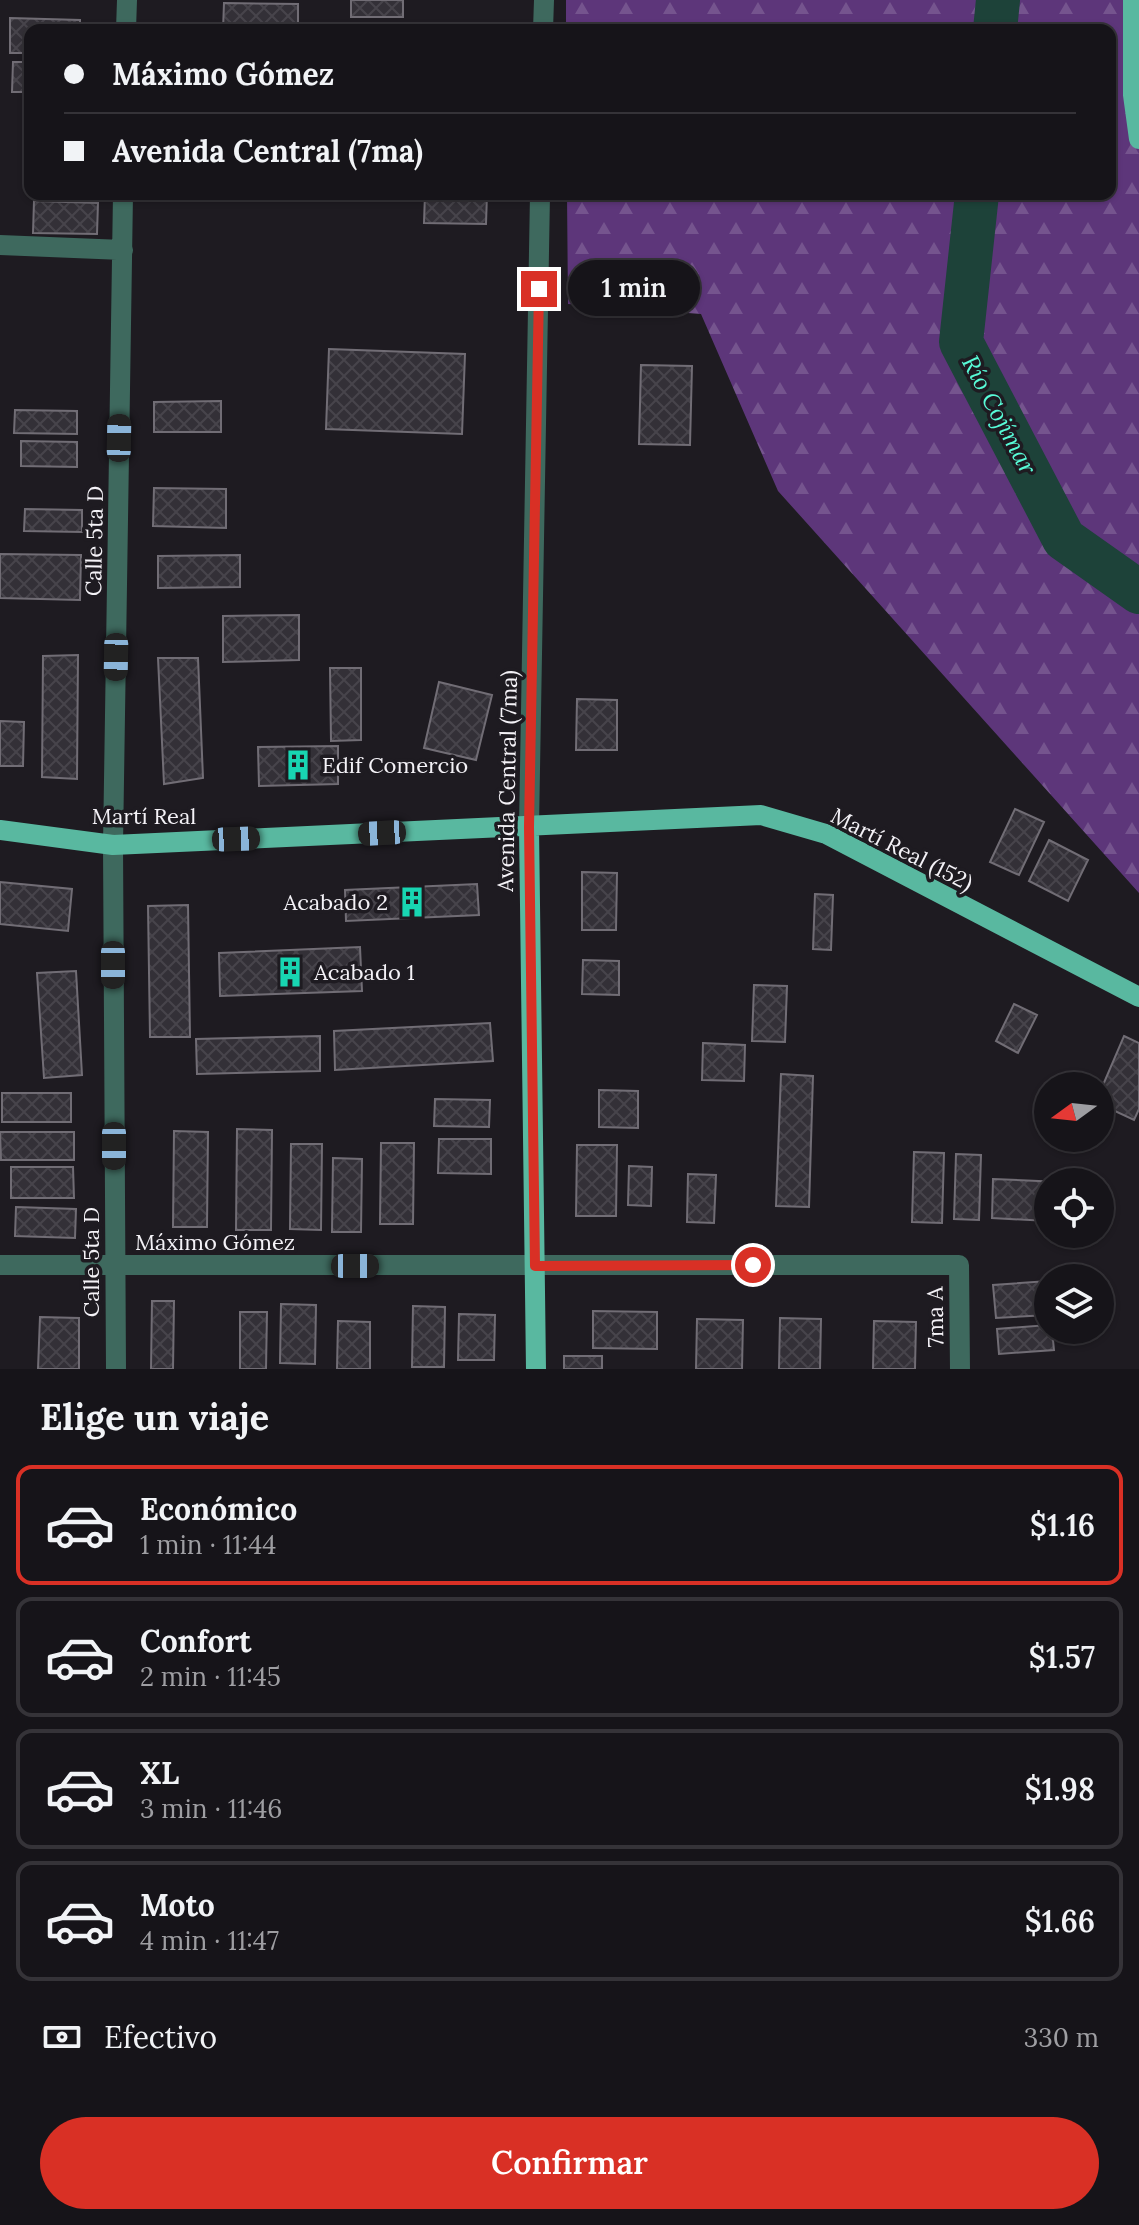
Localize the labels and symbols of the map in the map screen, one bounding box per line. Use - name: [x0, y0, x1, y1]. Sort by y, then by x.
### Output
- callout: 1 min: [567, 261, 699, 317]
- route end: [521, 271, 557, 307]
- water label: Río Cojímar: [955, 350, 1044, 480]
- car: [107, 414, 131, 462]
- street label: Calle 5ta D: [79, 486, 109, 596]
- car: [104, 633, 128, 681]
- street label: Avenida Central (7ma): [491, 670, 523, 893]
- building icon: Edif Comercio: [281, 748, 315, 782]
- place label: Edif Comercio: [322, 751, 468, 779]
- street label: Martí Real (152): [826, 801, 978, 897]
- street label: Martí Real: [92, 802, 196, 830]
- car: [357, 820, 407, 846]
- car: [212, 826, 260, 852]
- building icon: Acabado 2: [395, 885, 429, 919]
- place label: Acabado 2: [282, 888, 388, 916]
- car: [101, 941, 125, 989]
- building icon: Acabado 1: [273, 955, 307, 989]
- place label: Acabado 1: [313, 958, 415, 986]
- north arrow: [1034, 1072, 1114, 1152]
- car: [102, 1122, 126, 1170]
- street label: Calle 5ta D: [77, 1207, 105, 1317]
- street label: Máximo Gómez: [135, 1228, 295, 1256]
- route start: [735, 1247, 771, 1283]
- car: [331, 1254, 379, 1278]
- street label: 7ma A: [920, 1285, 950, 1348]

